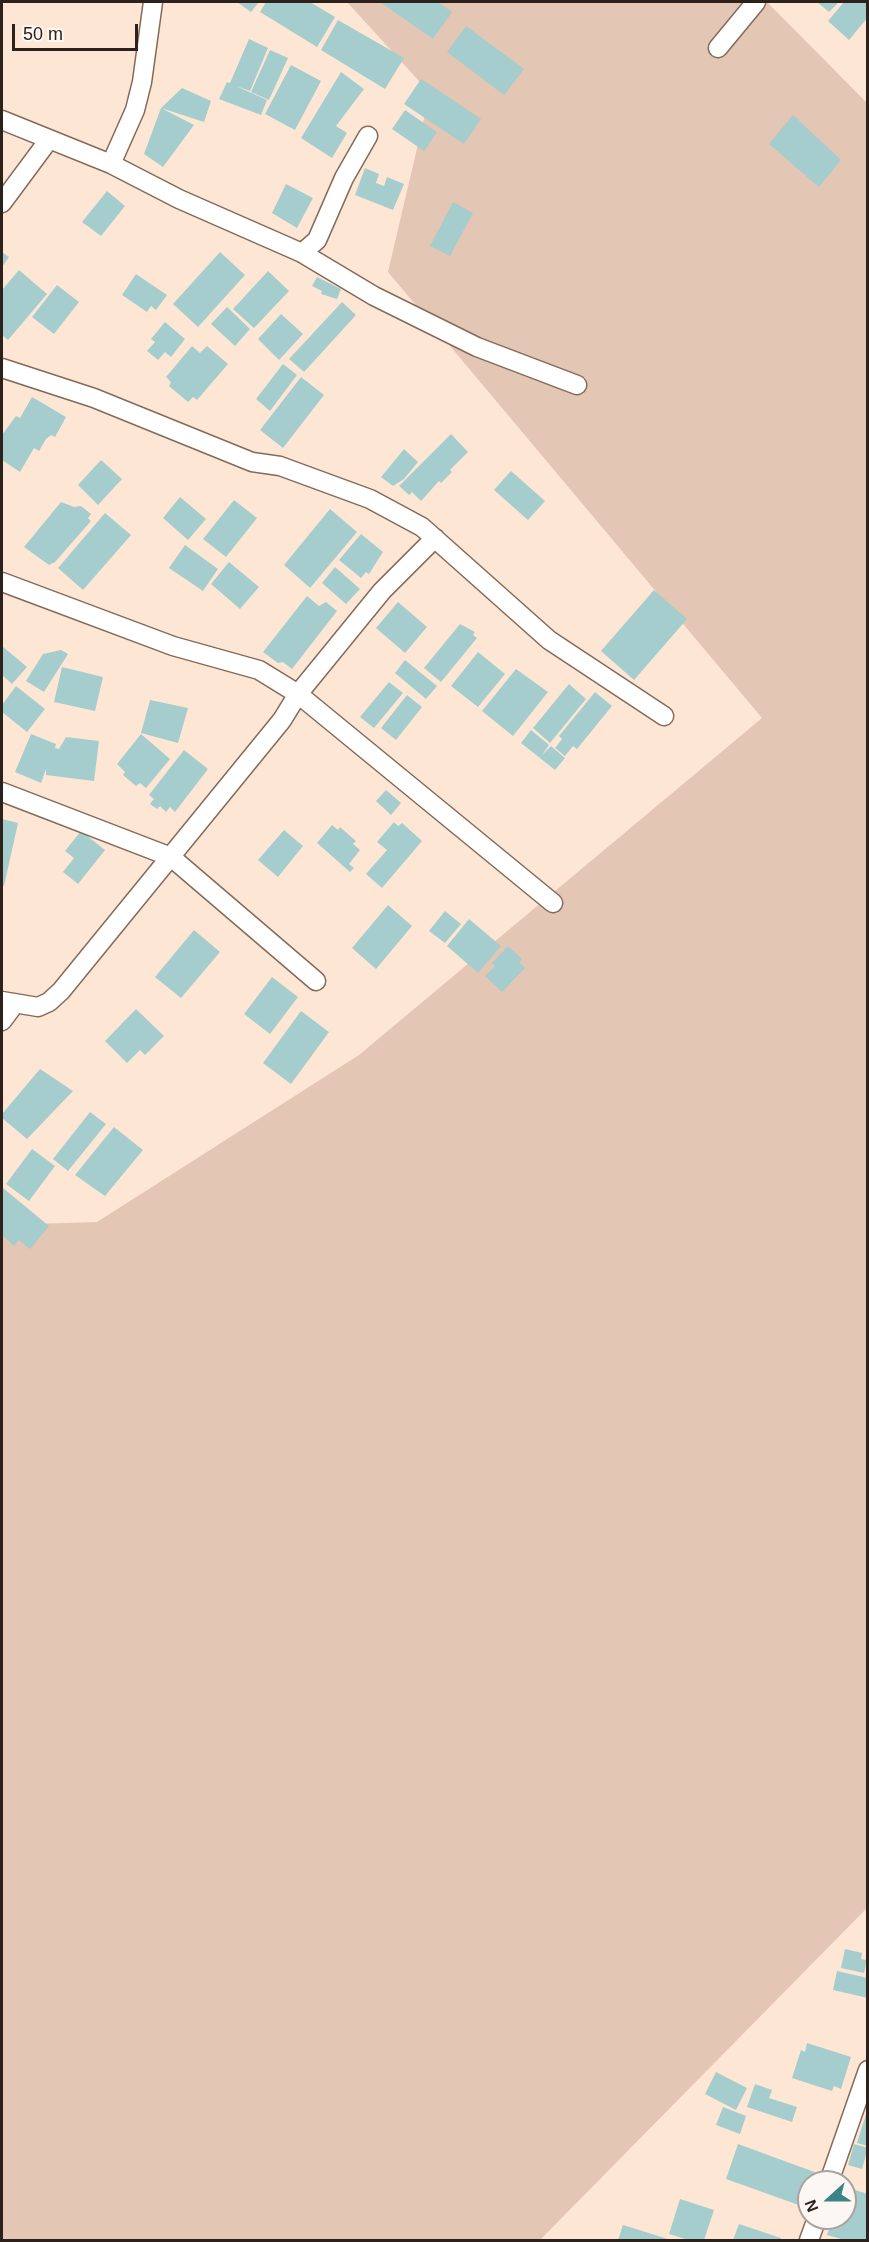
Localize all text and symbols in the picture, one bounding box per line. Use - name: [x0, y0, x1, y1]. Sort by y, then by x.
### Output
- scale bar: [15, 12, 141, 50]
- text: 50 m: [23, 24, 63, 44]
- north arrow: [797, 2170, 857, 2230]
- text: N: [802, 2197, 822, 2214]

